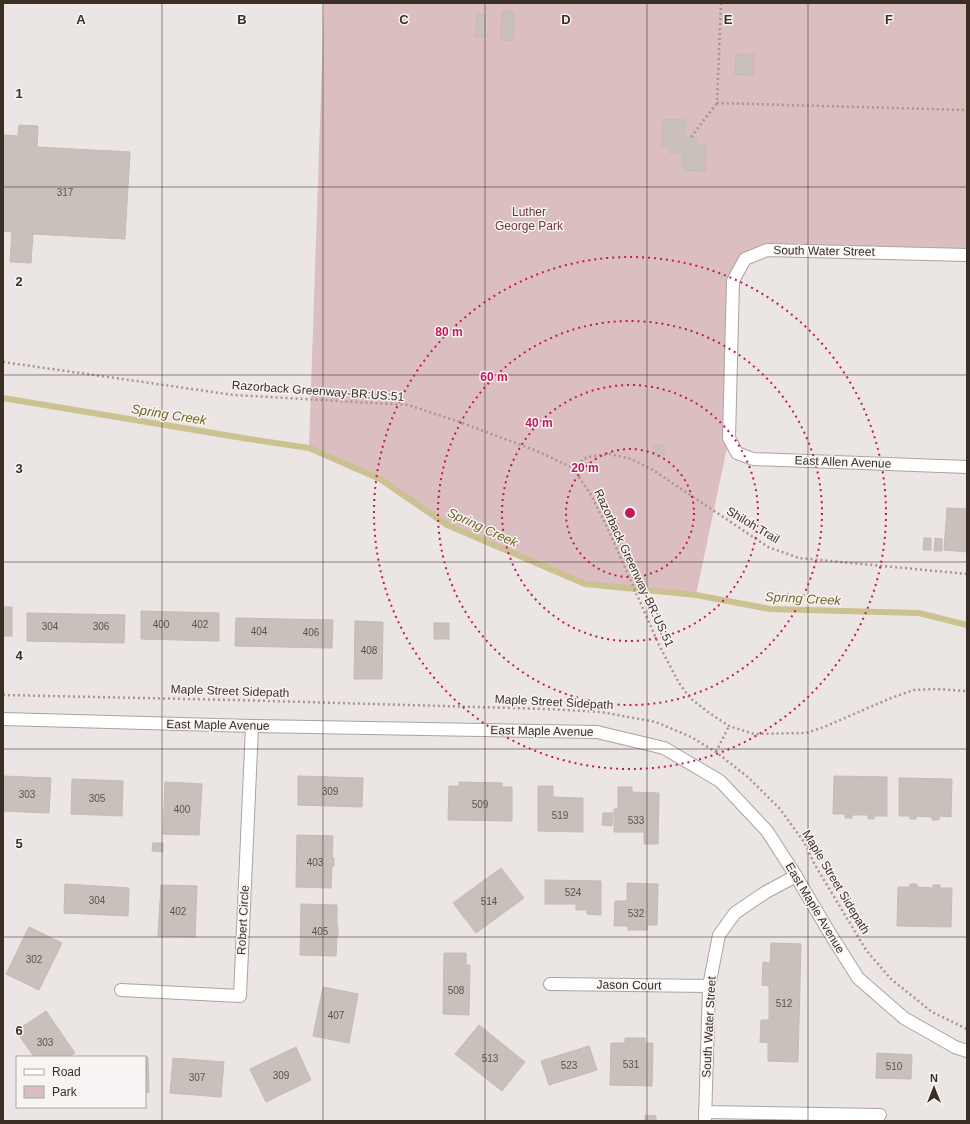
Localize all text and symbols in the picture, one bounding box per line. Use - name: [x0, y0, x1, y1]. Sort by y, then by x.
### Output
- text: A: [76, 12, 86, 27]
- text: B: [237, 12, 247, 27]
- text: C: [399, 12, 409, 27]
- text: D: [561, 12, 571, 27]
- text: E: [724, 12, 733, 27]
- text: F: [885, 12, 893, 27]
- text: 1: [15, 86, 23, 101]
- house number: 317: [57, 187, 74, 198]
- park label: Luther George Park: [495, 205, 564, 233]
- street label: South Water Street: [773, 243, 876, 259]
- text: 2: [15, 274, 23, 289]
- text: 80 m: [435, 325, 463, 339]
- text: 60 m: [480, 370, 508, 384]
- street label: Razorback Greenway-BR:US:51: [231, 378, 405, 404]
- water label: Spring Creek: [130, 401, 209, 428]
- text: 40 m: [525, 416, 553, 430]
- street label: East Allen Avenue: [795, 453, 892, 471]
- text: 3: [15, 461, 23, 476]
- text: 20 m: [571, 461, 599, 475]
- street label: Razorback Greenway-BR:US:51: [591, 487, 677, 650]
- street label: Shiloh Trail: [724, 504, 782, 546]
- water label: Spring Creek: [445, 505, 522, 551]
- centre of rings: [623, 506, 637, 520]
- water label: Spring Creek: [765, 589, 843, 608]
- house number: 400: [153, 619, 170, 630]
- house number: 402: [192, 619, 209, 630]
- house number: 304: [42, 621, 59, 632]
- house number: 306: [93, 621, 110, 632]
- house number: 404: [251, 626, 268, 637]
- house number: 406: [303, 627, 320, 638]
- house number: 408: [361, 645, 378, 656]
- text: 4: [15, 648, 23, 663]
- street label: Maple Street Sidepath: [170, 682, 290, 700]
- street label: Maple Street Sidepath: [494, 692, 614, 712]
- street label: East Maple Avenue: [166, 717, 270, 733]
- street label: East Maple Avenue: [490, 723, 594, 739]
- house number: 309: [322, 786, 339, 797]
- house number: 303: [19, 789, 36, 800]
- house number: 305: [89, 793, 106, 804]
- house number: 509: [472, 799, 489, 810]
- house number: 400: [174, 804, 191, 815]
- house number: 519: [552, 810, 569, 821]
- house number: 533: [628, 815, 645, 826]
- street label: Maple Street Sidepath: [799, 828, 873, 936]
- text: 5: [15, 836, 23, 851]
- house number: 403: [307, 857, 324, 868]
- street label: East Maple Avenue: [782, 860, 848, 956]
- street label: Robert Circle: [234, 884, 252, 955]
- house number: 524: [565, 887, 582, 898]
- house number: 304: [89, 895, 106, 906]
- house number: 514: [481, 896, 498, 907]
- house number: 402: [170, 906, 187, 917]
- house number: 532: [628, 908, 645, 919]
- house number: 405: [312, 926, 329, 937]
- house number: 302: [26, 954, 43, 965]
- street label: South Water Street: [699, 975, 719, 1078]
- street label: Jason Court: [597, 977, 662, 993]
- house number: 508: [448, 985, 465, 996]
- house number: 512: [776, 998, 793, 1009]
- house number: 407: [328, 1010, 345, 1021]
- text: 6: [15, 1023, 23, 1038]
- house number: 303: [37, 1037, 54, 1048]
- house number: 513: [482, 1053, 499, 1064]
- legend: [16, 1056, 146, 1108]
- house number: 531: [623, 1059, 640, 1070]
- house number: 523: [561, 1060, 578, 1071]
- house number: 510: [886, 1061, 903, 1072]
- text: Road: [52, 1065, 81, 1079]
- north arrow: [914, 1068, 954, 1108]
- house number: 309: [273, 1070, 290, 1081]
- house number: 307: [189, 1072, 206, 1083]
- text: N: [930, 1072, 938, 1084]
- text: Park: [52, 1085, 78, 1099]

